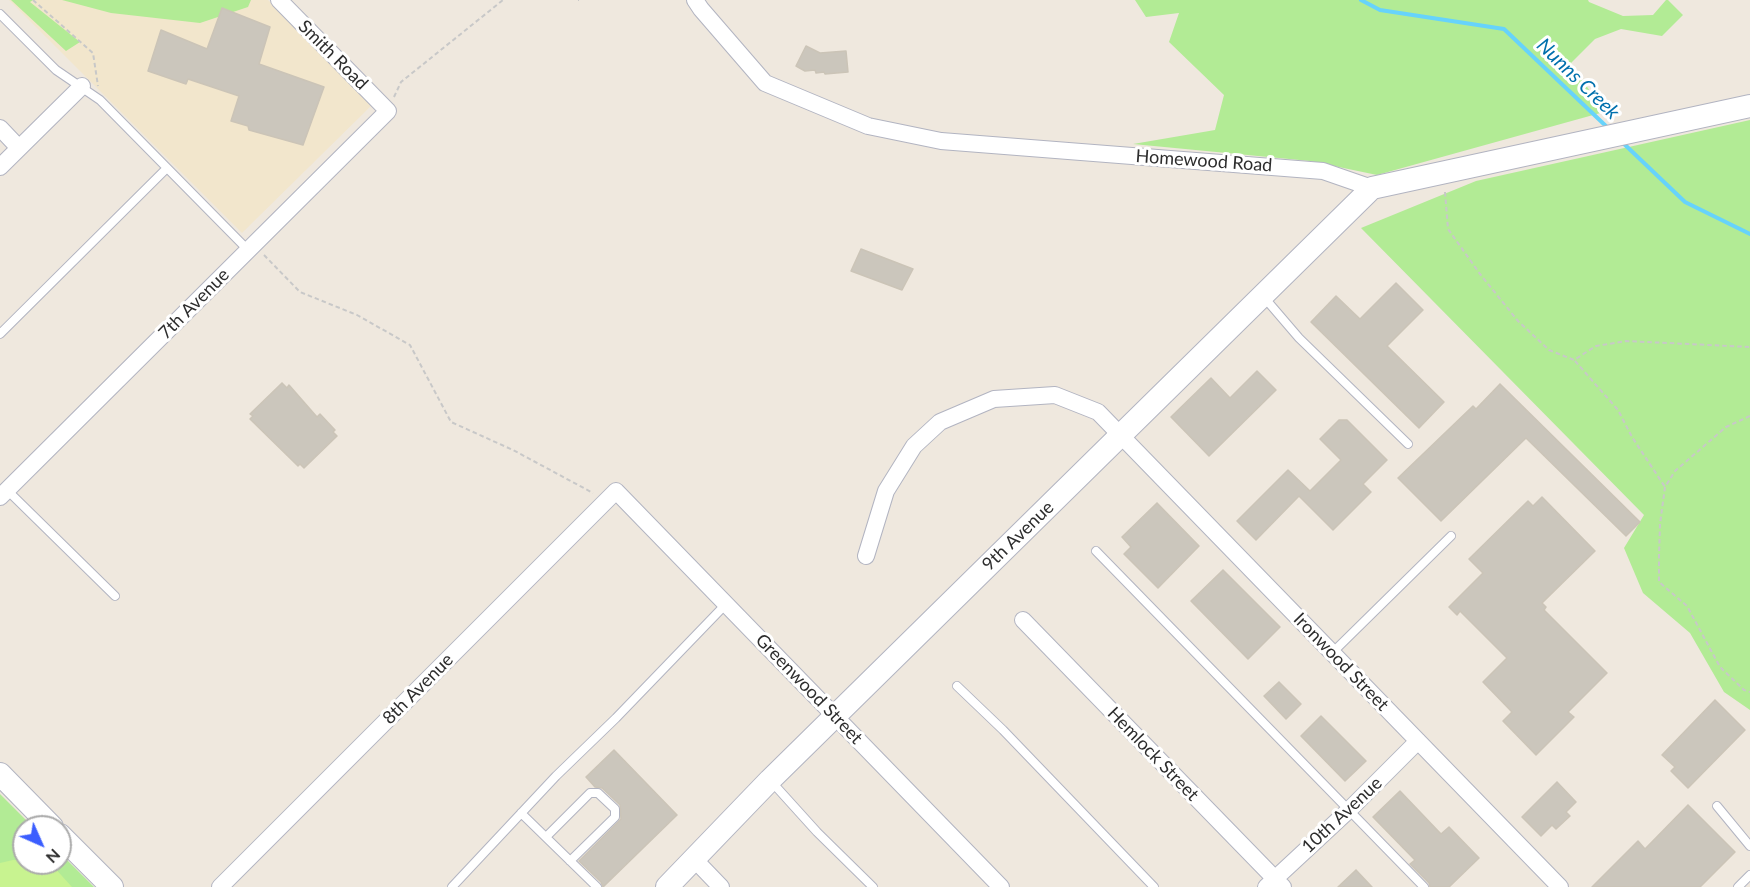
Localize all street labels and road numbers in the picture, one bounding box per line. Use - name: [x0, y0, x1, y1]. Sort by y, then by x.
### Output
- street label: Smith Road: [294, 16, 372, 94]
- street label: Homewood Road: [1135, 145, 1273, 177]
- street label: 7th Avenue: [154, 264, 234, 344]
- street label: 9th Avenue: [978, 497, 1058, 575]
- street label: Ironwood Street: [1289, 609, 1393, 715]
- street label: Greenwood Street: [751, 629, 867, 749]
- street label: 8th Avenue: [378, 649, 458, 729]
- street label: Hemlock Street: [1103, 703, 1203, 805]
- street label: 10th Avenue: [1297, 772, 1387, 858]

